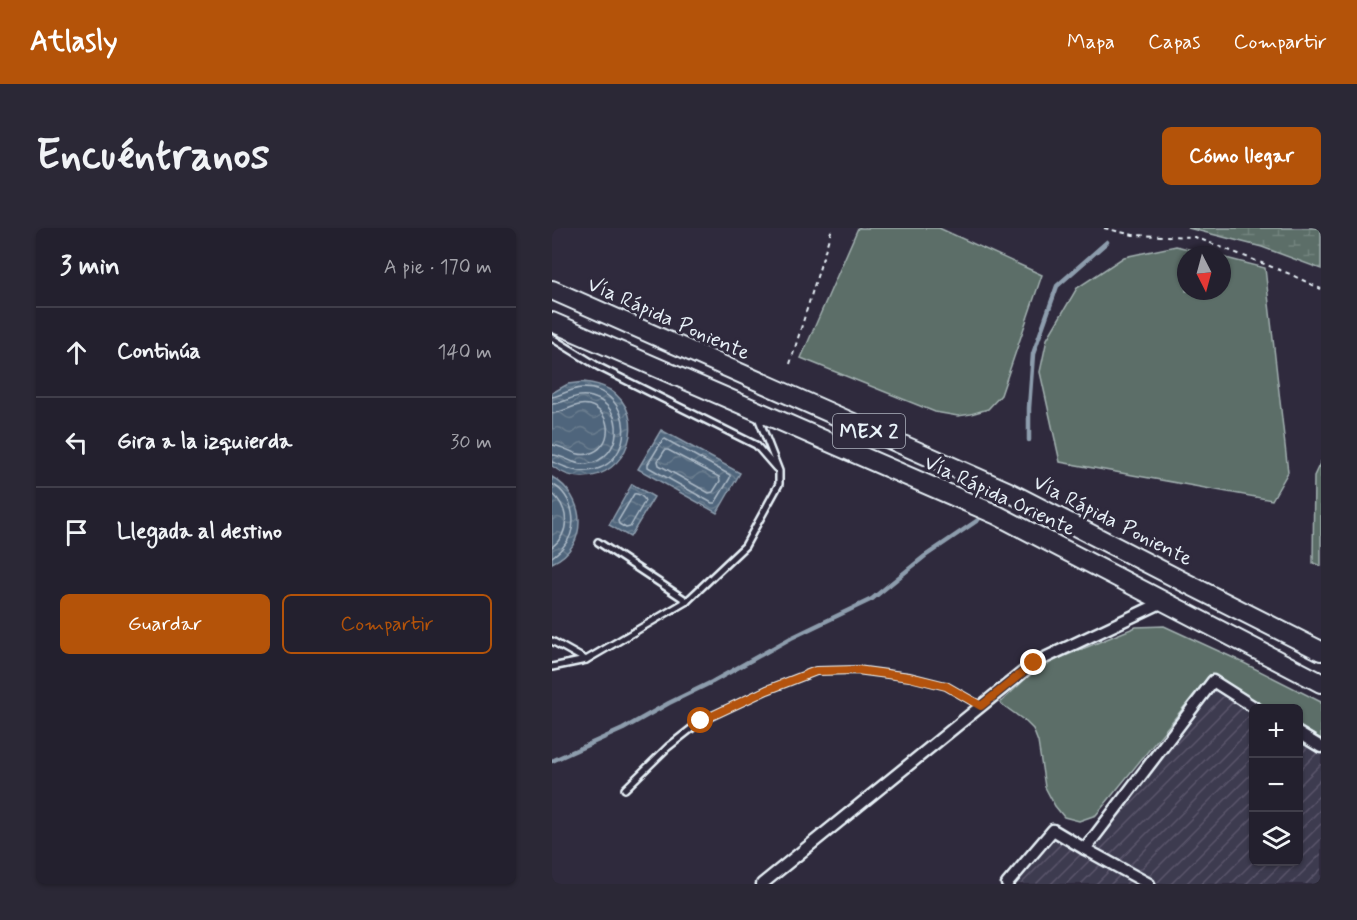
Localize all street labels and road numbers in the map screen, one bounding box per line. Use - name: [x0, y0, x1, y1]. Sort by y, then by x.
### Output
- street label: Vía Rápida Poniente: [583, 270, 755, 367]
- road number: MEX 2: [833, 414, 905, 448]
- street label: Vía Rápida Oriente: [919, 449, 1080, 543]
- street label: Vía Rápida Poniente: [1028, 469, 1197, 573]

